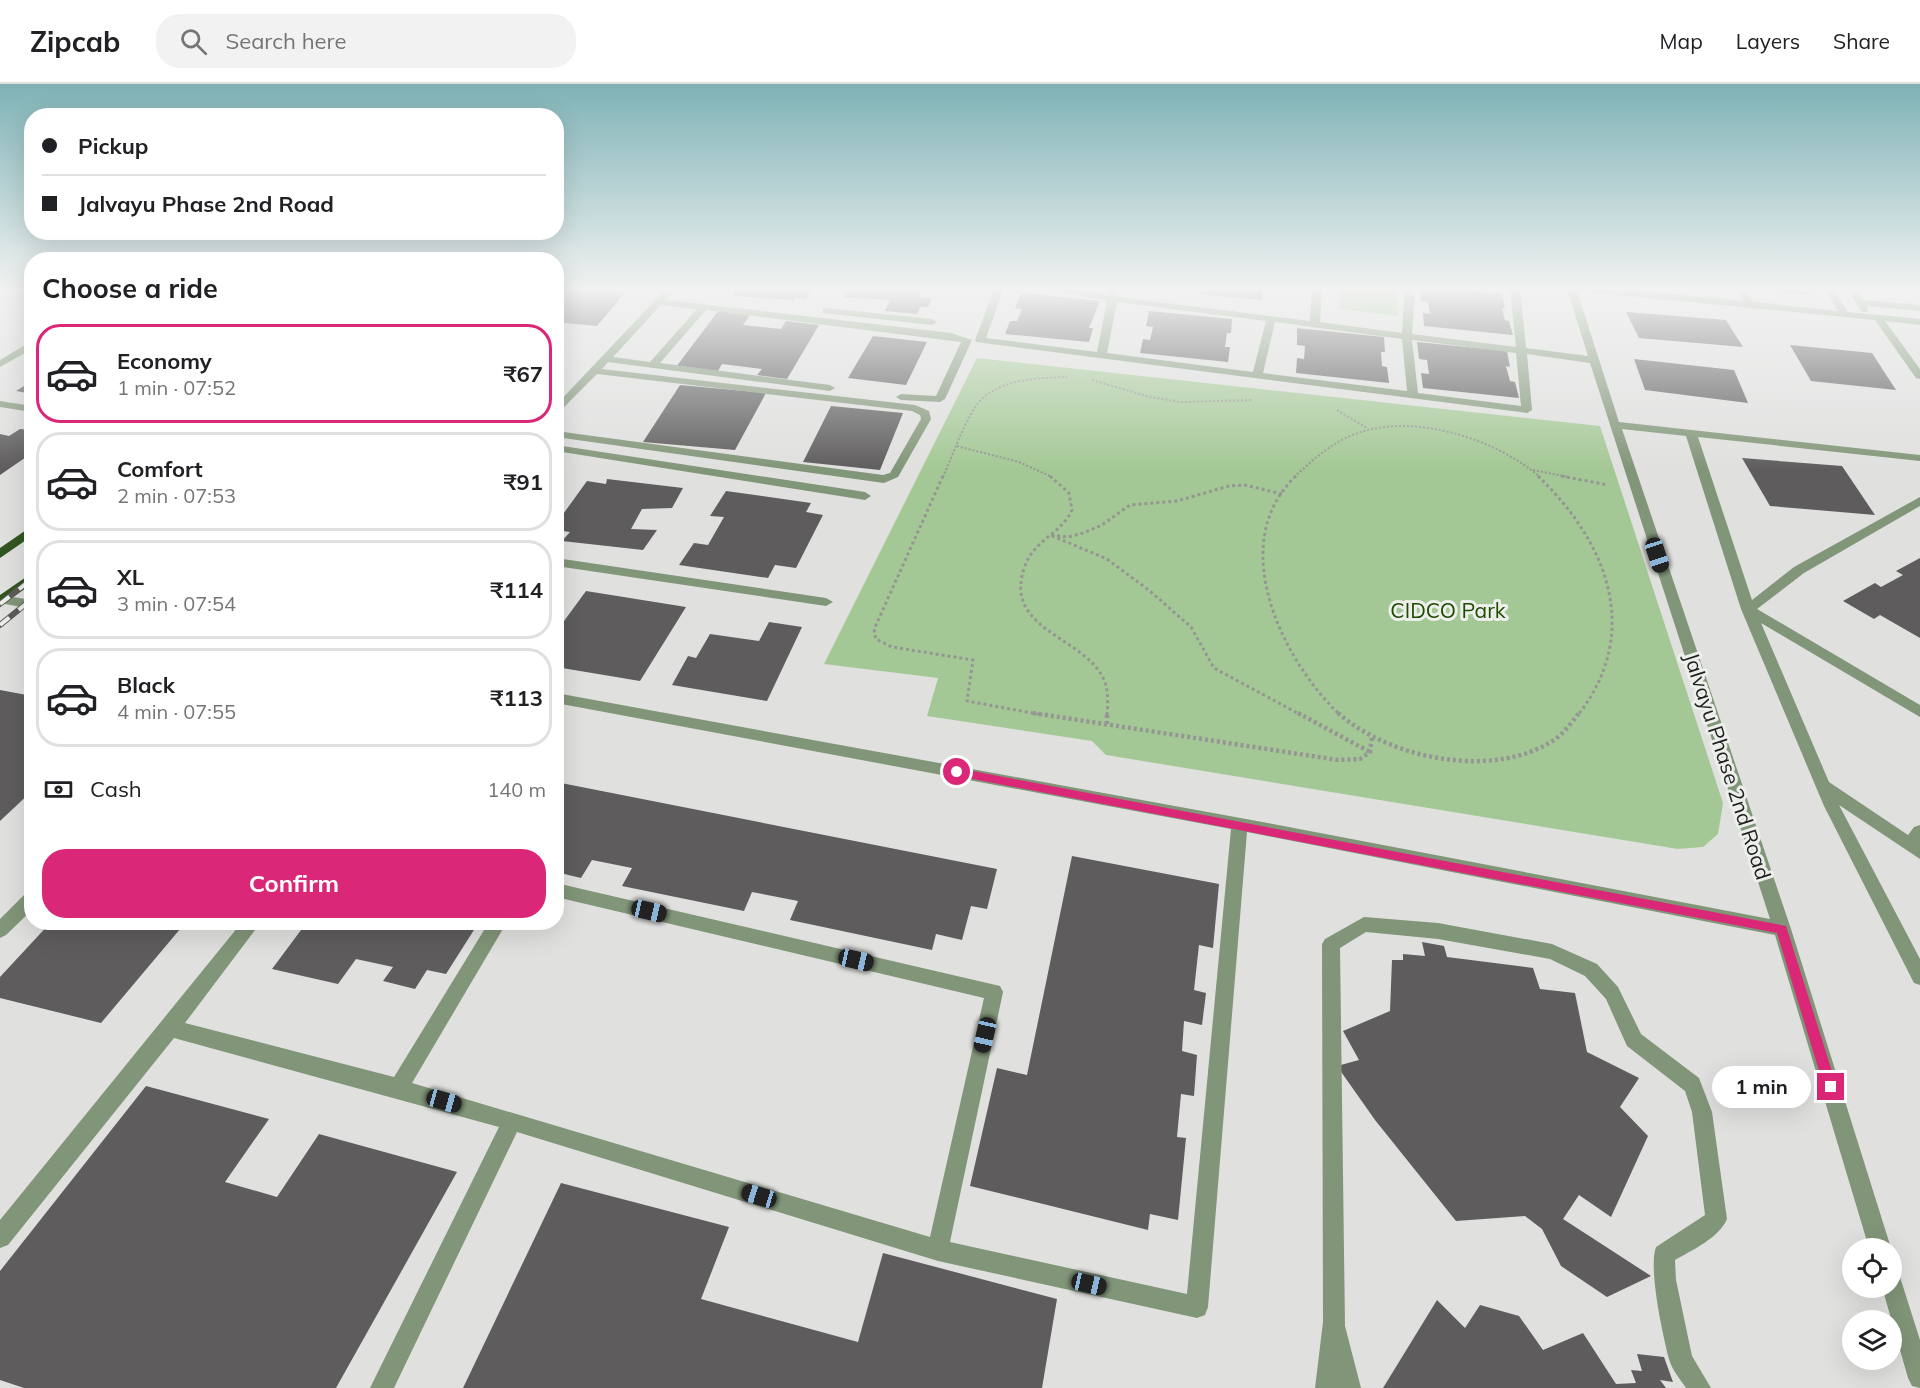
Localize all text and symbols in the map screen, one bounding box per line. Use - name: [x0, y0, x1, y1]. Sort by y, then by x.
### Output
- search box: [156, 14, 576, 68]
- text: Zipcab: [30, 24, 120, 59]
- icon: search: [177, 25, 210, 58]
- text: Search here: [225, 27, 346, 55]
- text: Map: [1660, 28, 1703, 54]
- text: Layers: [1736, 28, 1800, 54]
- text: Share: [1833, 28, 1890, 54]
- text: Pickup: [78, 132, 148, 160]
- text: Jalvayu Phase 2nd Road: [78, 190, 334, 218]
- text: Choose a ride: [42, 271, 218, 305]
- icon: car: [45, 347, 99, 401]
- text: Economy: [117, 347, 212, 375]
- text: ₹67: [503, 360, 543, 388]
- text: 1 min · 07:52: [117, 375, 236, 400]
- icon: car: [45, 455, 99, 509]
- text: Comfort: [117, 455, 203, 483]
- text: ₹91: [503, 468, 543, 496]
- text: 2 min · 07:53: [117, 483, 236, 508]
- car: [1643, 535, 1671, 575]
- icon: car: [45, 563, 99, 617]
- text: XL: [117, 563, 144, 591]
- text: ₹114: [490, 576, 543, 604]
- text: 3 min · 07:54: [117, 591, 236, 616]
- park label: CIDCO Park: [1390, 597, 1506, 623]
- street label: Jalvayu Phase 2nd Road: [1679, 649, 1777, 883]
- icon: car: [45, 671, 99, 725]
- text: Black: [117, 671, 175, 699]
- text: ₹113: [490, 684, 543, 712]
- text: 4 min · 07:55: [117, 699, 236, 724]
- route start: [943, 758, 970, 785]
- icon: cash: [42, 773, 75, 806]
- text: Cash: [90, 775, 142, 803]
- text: 140 m: [487, 777, 546, 802]
- button: Confirm: [42, 849, 546, 918]
- car: [629, 898, 669, 924]
- car: [836, 947, 876, 973]
- car: [972, 1015, 998, 1055]
- callout: 1 min: [1711, 1066, 1810, 1108]
- route end: [1817, 1073, 1844, 1100]
- text: 1 min: [1735, 1074, 1788, 1099]
- car: [424, 1087, 464, 1115]
- car: [739, 1182, 779, 1210]
- map controls: [1842, 1238, 1902, 1370]
- button: locate: [1842, 1238, 1902, 1298]
- car: [1069, 1271, 1109, 1297]
- button: layers: [1842, 1310, 1902, 1370]

